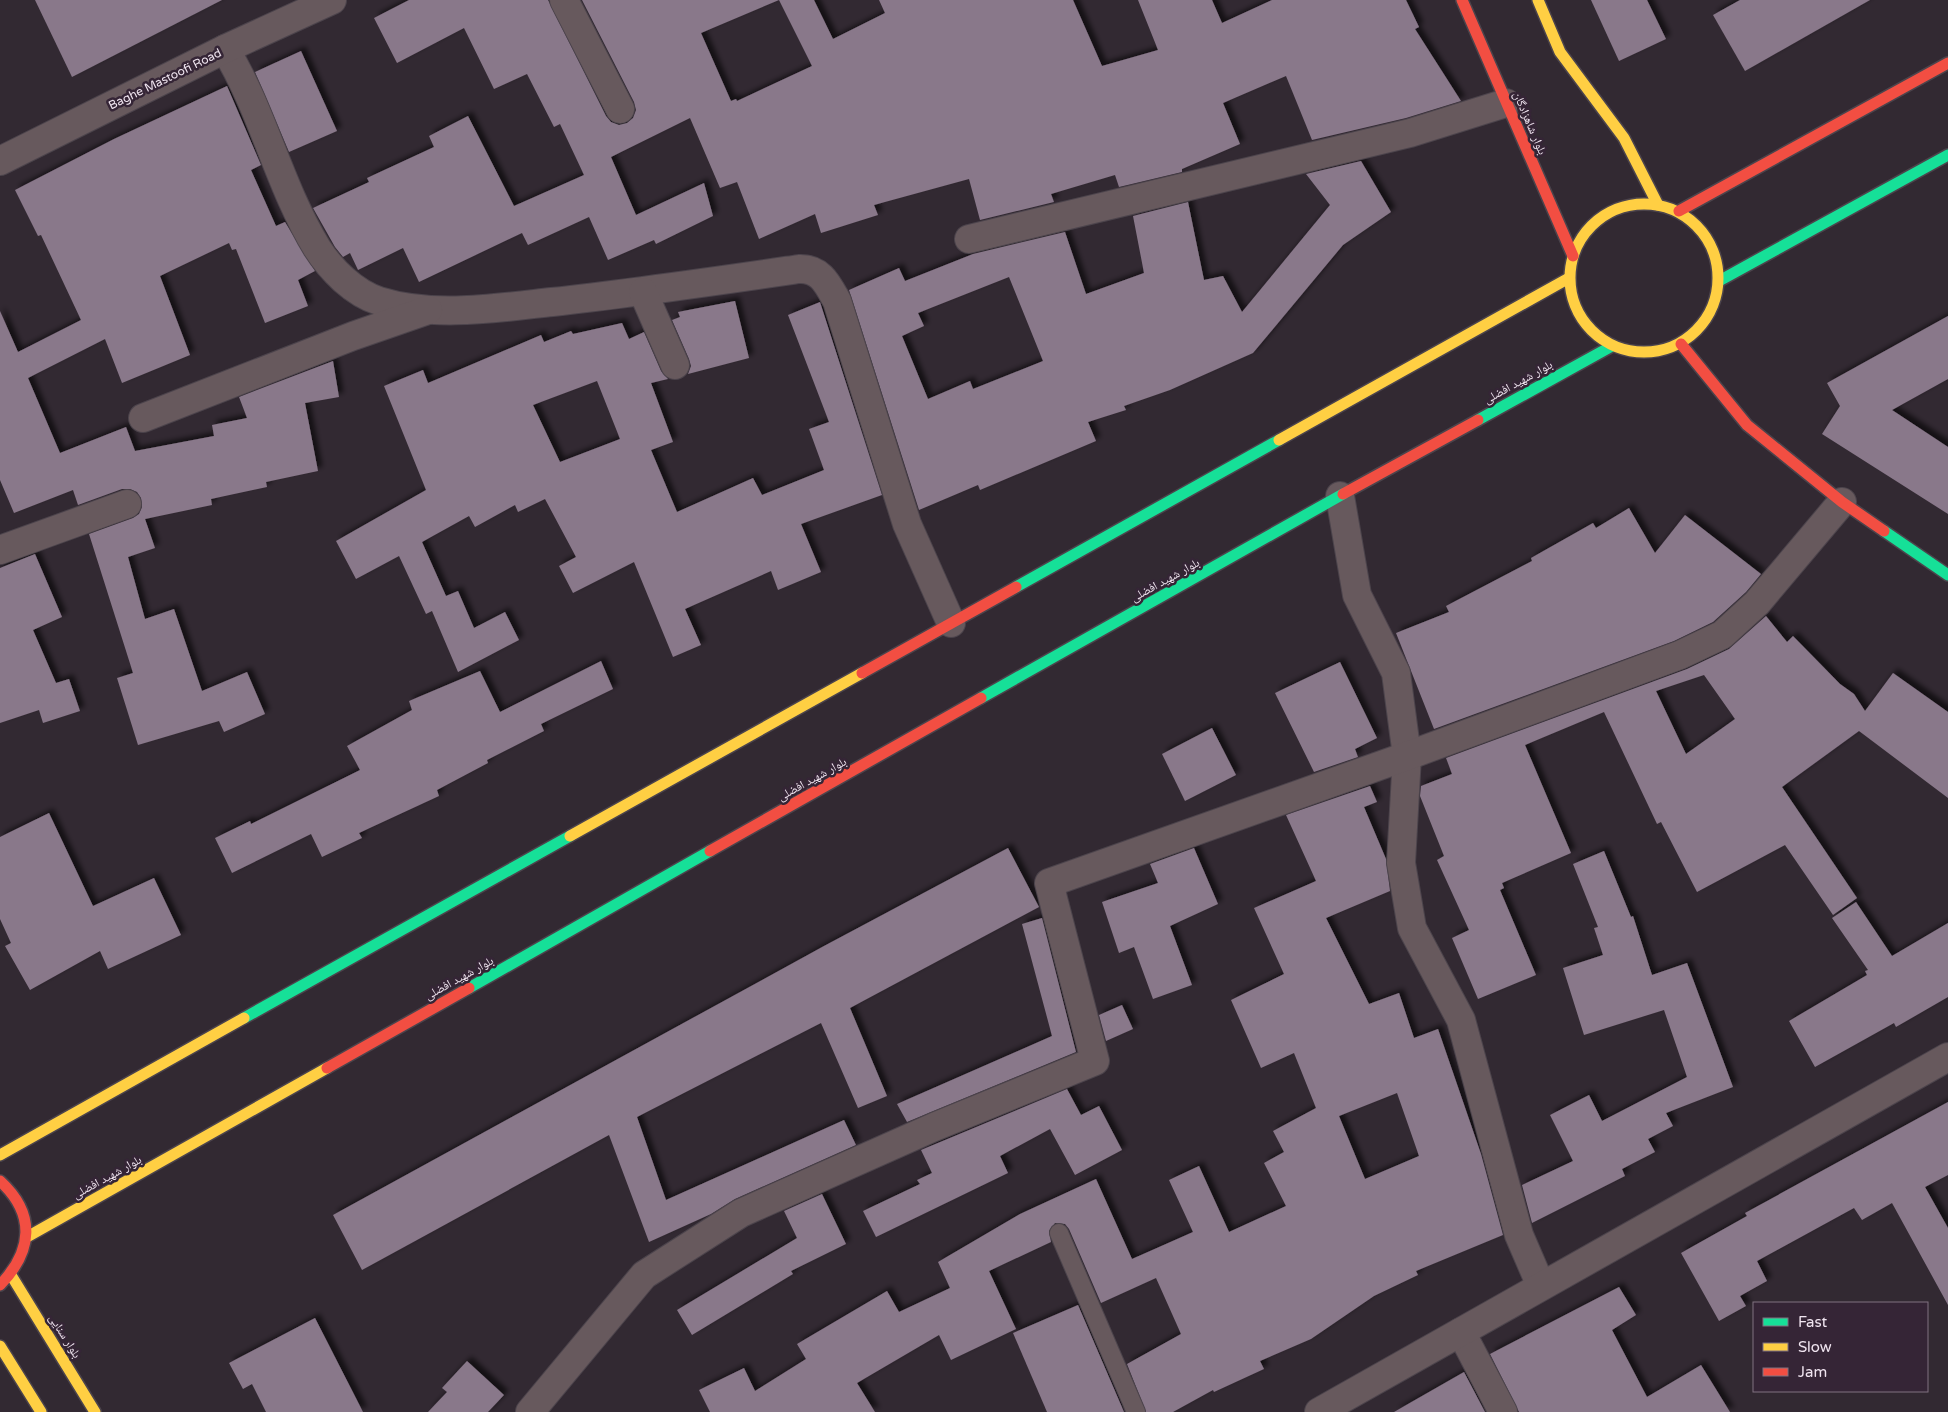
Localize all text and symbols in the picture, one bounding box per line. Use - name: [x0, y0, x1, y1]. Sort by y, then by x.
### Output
- street label: Baghe Mastoofi Road: [106, 46, 224, 112]
- street label: بلوار شاهزادگان: [1510, 89, 1550, 157]
- street label: بلوار شهید افضلی: [1481, 357, 1555, 407]
- street label: بلوار شهید افضلی: [1128, 555, 1202, 605]
- street label: بلوار شهید افضلی: [775, 754, 849, 804]
- street label: بلوار شهید افضلی: [422, 953, 496, 1003]
- street label: بلوار شهید افضلی: [70, 1152, 144, 1202]
- legend: [1753, 1302, 1928, 1392]
- street label: بلوار سنایی: [46, 1311, 84, 1361]
- text: Fast: [1798, 1313, 1828, 1331]
- text: Slow: [1798, 1338, 1832, 1356]
- text: Jam: [1798, 1363, 1827, 1381]

